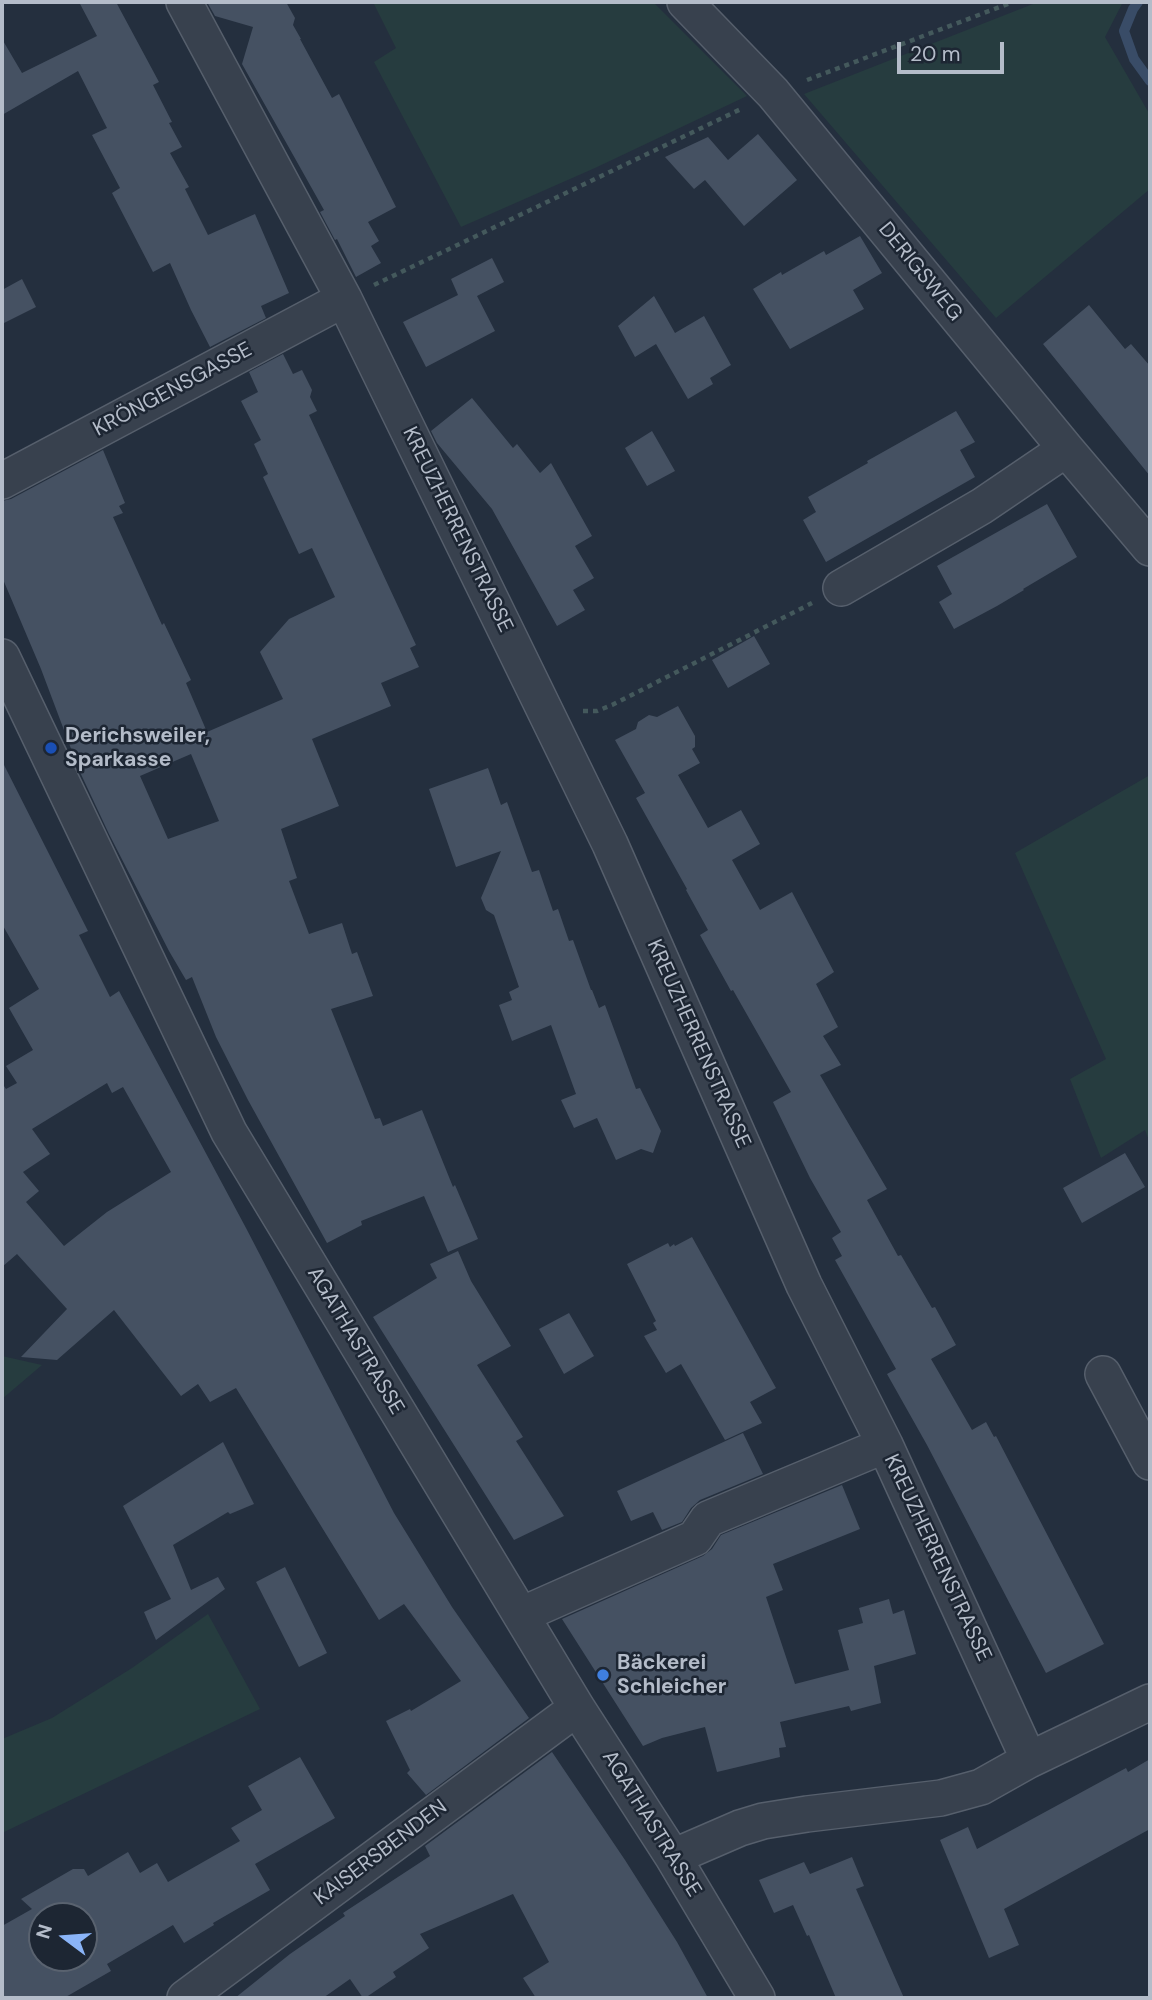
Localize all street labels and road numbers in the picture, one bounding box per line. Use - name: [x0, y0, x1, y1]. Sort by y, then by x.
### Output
- street label: DERIGSWEG: [873, 218, 967, 326]
- street label: KRÖNGENSGASSE: [89, 338, 257, 442]
- street label: KREUZHERRENSTRASSE: [396, 423, 518, 637]
- street label: KREUZHERRENSTRASSE: [641, 936, 755, 1152]
- street label: AGATHASTRASSE: [301, 1263, 409, 1419]
- street label: KREUZHERRENSTRASSE: [878, 1451, 996, 1665]
- street label: AGATHASTRASSE: [596, 1746, 706, 1902]
- street label: KAISERSBENDEN: [310, 1795, 452, 1911]

